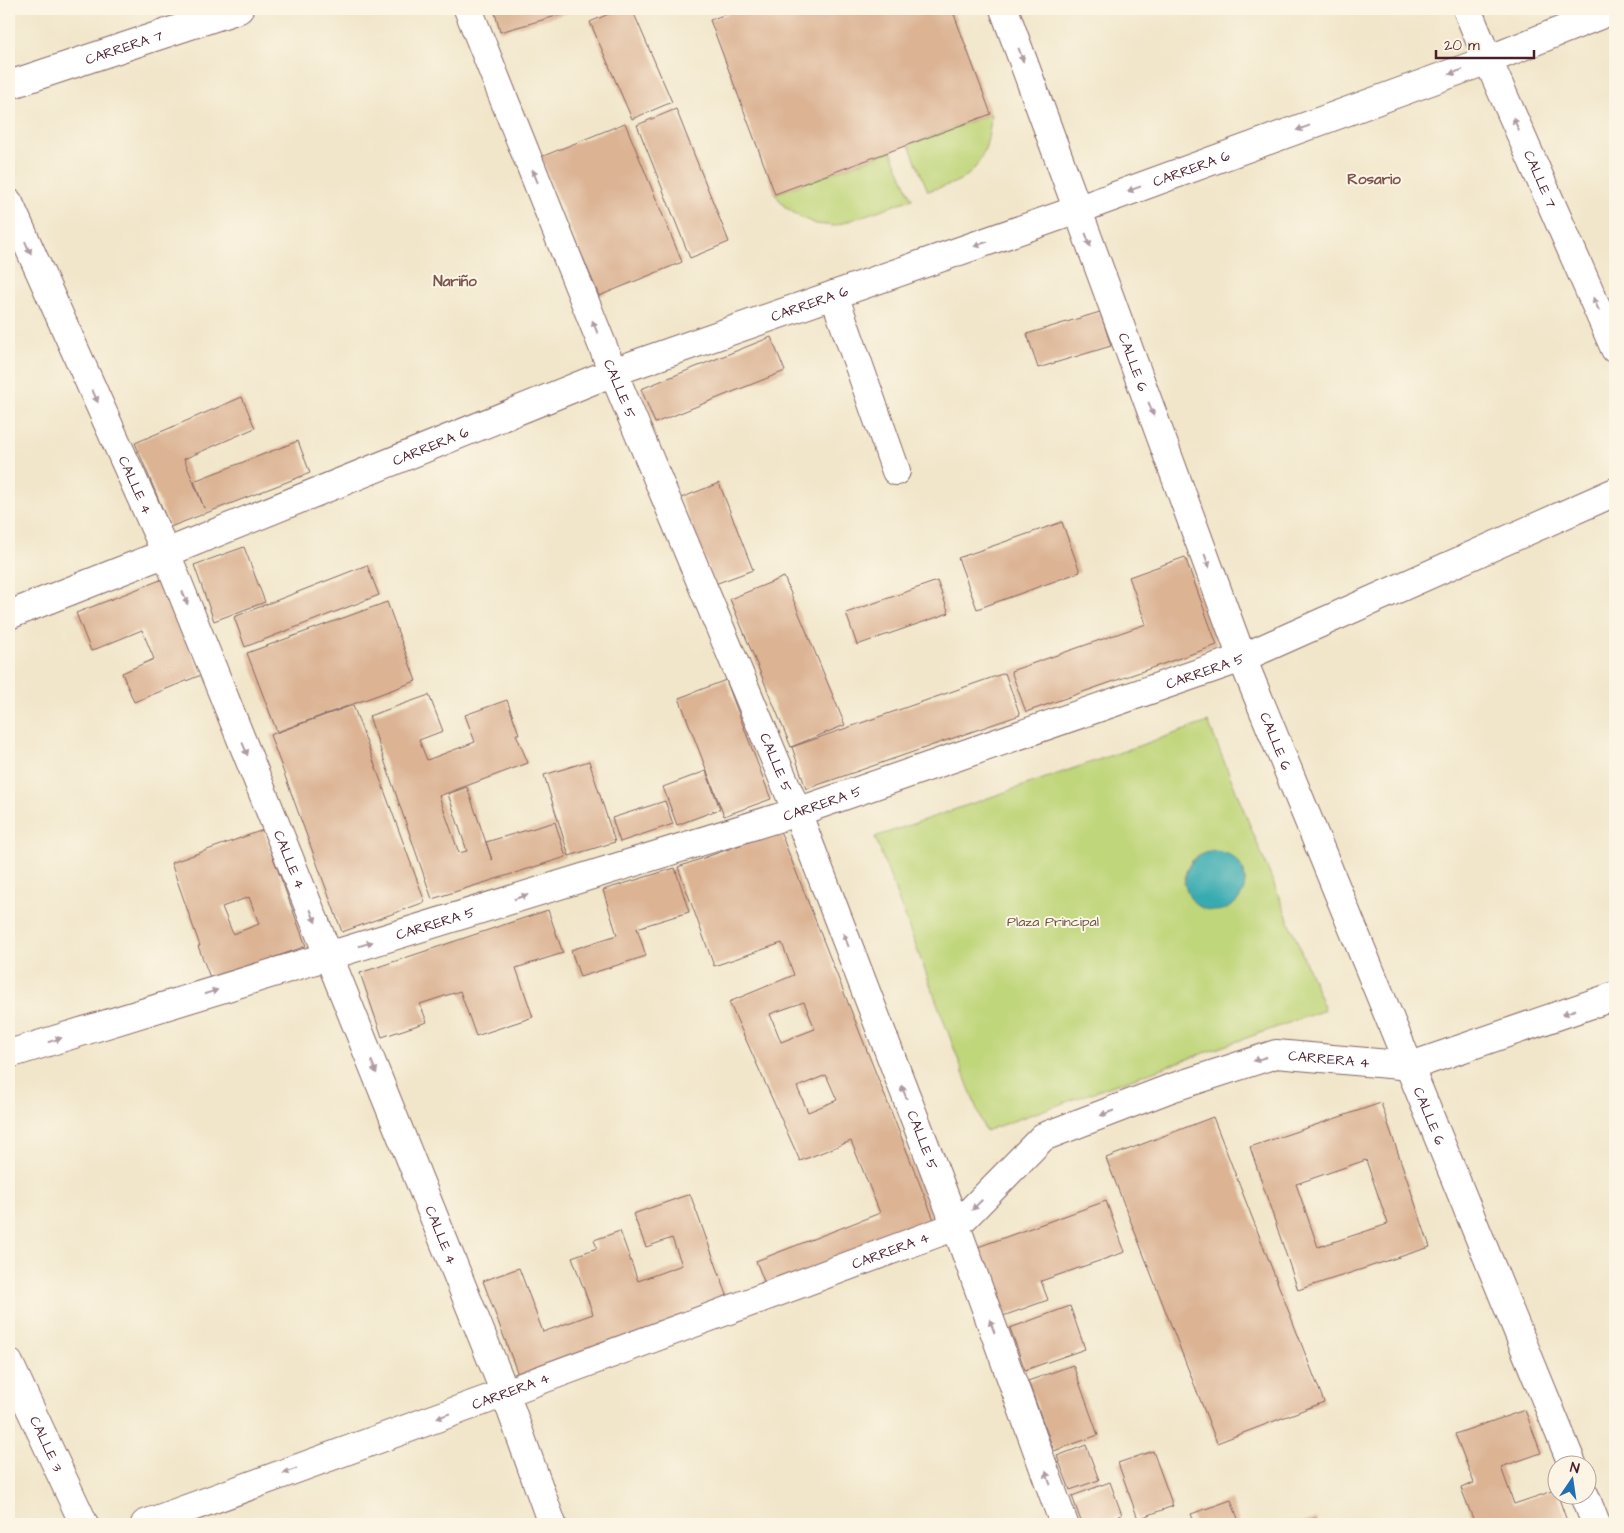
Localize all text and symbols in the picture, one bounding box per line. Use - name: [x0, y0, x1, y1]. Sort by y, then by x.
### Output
- street label: CARRERA 7: [83, 26, 166, 70]
- scale bar: [1436, 28, 1534, 60]
- text: 20 m: [1444, 35, 1480, 56]
- one-way arrow: [1018, 47, 1025, 62]
- one-way arrow: [1448, 68, 1463, 76]
- one-way arrow: [1512, 117, 1520, 131]
- one-way arrow: [1295, 124, 1310, 132]
- street label: CARRERA 6: [1150, 146, 1233, 192]
- street label: CALLE 7: [1518, 147, 1561, 211]
- one-way arrow: [531, 168, 539, 183]
- district label: Rosario: [1347, 169, 1401, 190]
- one-way arrow: [1126, 185, 1141, 193]
- one-way arrow: [1084, 233, 1092, 248]
- one-way arrow: [973, 240, 988, 248]
- one-way arrow: [25, 241, 33, 255]
- district label: Nariño: [433, 271, 477, 292]
- street label: CARRERA 6: [768, 282, 851, 327]
- one-way arrow: [1591, 297, 1599, 311]
- one-way arrow: [591, 319, 599, 334]
- street label: CALLE 6: [1113, 330, 1152, 395]
- street label: CALLE 5: [598, 357, 640, 422]
- one-way arrow: [92, 389, 100, 403]
- one-way arrow: [1147, 402, 1155, 417]
- street label: CARRERA 6: [390, 422, 472, 471]
- street label: CALLE 4: [113, 453, 157, 518]
- one-way arrow: [1204, 554, 1211, 569]
- one-way arrow: [181, 591, 189, 605]
- street label: CARRERA 5: [1163, 649, 1247, 695]
- street label: CALLE 6: [1254, 709, 1296, 774]
- street label: CALLE 5: [754, 730, 797, 795]
- one-way arrow: [242, 742, 250, 756]
- street label: CARRERA 5: [781, 781, 864, 827]
- street label: CALLE 4: [268, 827, 310, 893]
- one-way arrow: [514, 892, 529, 900]
- street label: CARRERA 5: [394, 902, 478, 946]
- one-way arrow: [309, 909, 317, 923]
- park label: Plaza Principal: [1007, 912, 1099, 932]
- one-way arrow: [842, 932, 850, 947]
- one-way arrow: [359, 940, 374, 948]
- one-way arrow: [203, 988, 218, 996]
- one-way arrow: [1561, 1008, 1576, 1016]
- one-way arrow: [48, 1035, 63, 1043]
- street label: CARRERA 4: [1287, 1046, 1371, 1073]
- one-way arrow: [1252, 1056, 1267, 1063]
- one-way arrow: [370, 1059, 378, 1074]
- one-way arrow: [900, 1084, 908, 1099]
- street label: CALLE 6: [1408, 1084, 1450, 1148]
- street label: CALLE 5: [902, 1108, 942, 1173]
- one-way arrow: [1099, 1110, 1114, 1117]
- one-way arrow: [971, 1198, 983, 1210]
- street label: CALLE 4: [419, 1203, 461, 1268]
- street label: CARRERA 4: [849, 1228, 933, 1275]
- one-way arrow: [988, 1318, 995, 1333]
- street label: CARRERA 4: [469, 1368, 553, 1415]
- one-way arrow: [435, 1412, 450, 1420]
- street label: CALLE 3: [24, 1413, 67, 1475]
- north arrow: [1546, 1456, 1596, 1506]
- text: N: [1568, 1458, 1581, 1479]
- one-way arrow: [283, 1468, 298, 1475]
- one-way arrow: [1044, 1471, 1051, 1486]

